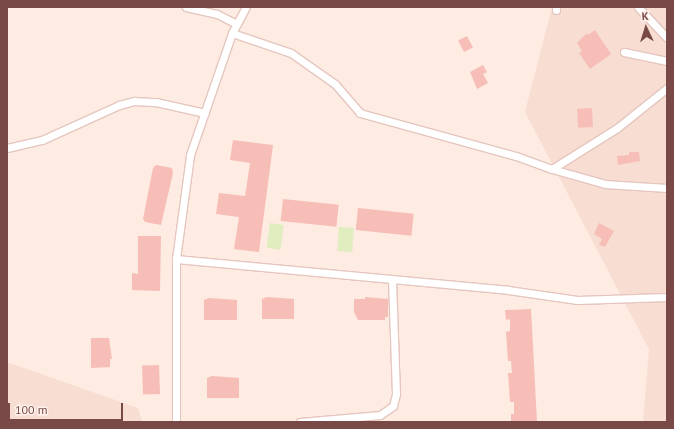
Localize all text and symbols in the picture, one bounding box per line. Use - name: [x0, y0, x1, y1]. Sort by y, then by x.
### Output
- north arrow: [626, 8, 666, 48]
- text: K: [641, 9, 649, 23]
- scale bar: [10, 395, 125, 421]
- text: 100 m: [15, 402, 48, 417]

